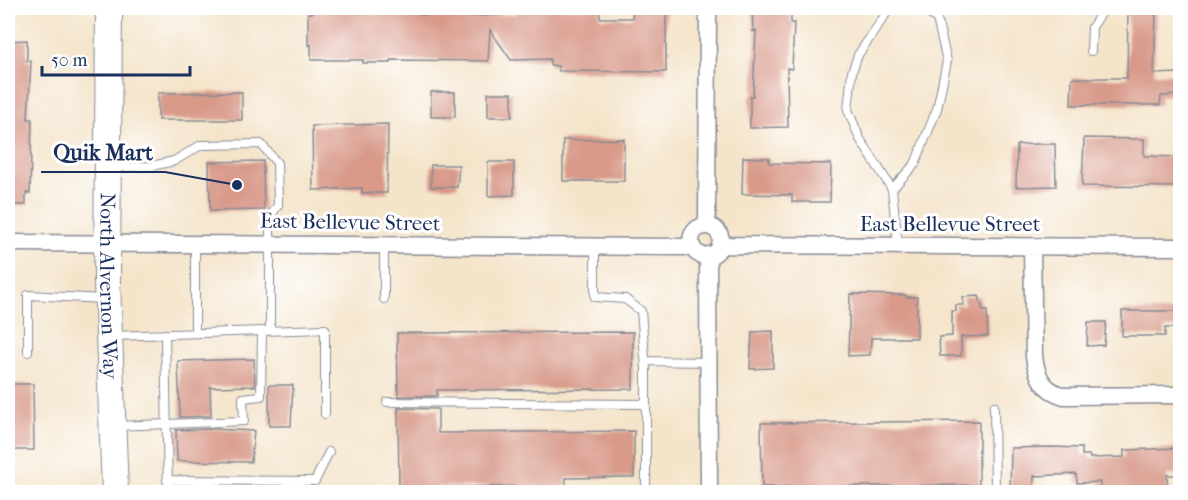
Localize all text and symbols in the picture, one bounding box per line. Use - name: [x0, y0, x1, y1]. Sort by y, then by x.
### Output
- scale bar: [42, 39, 190, 77]
- text: 50 m: [51, 50, 88, 71]
- callout: Quik Mart: [41, 132, 165, 172]
- text: Quik Mart: [53, 140, 154, 166]
- street label: North Alvernon Way: [95, 193, 123, 381]
- street label: East Bellevue Street: [260, 208, 441, 236]
- street label: East Bellevue Street: [860, 212, 1041, 236]

